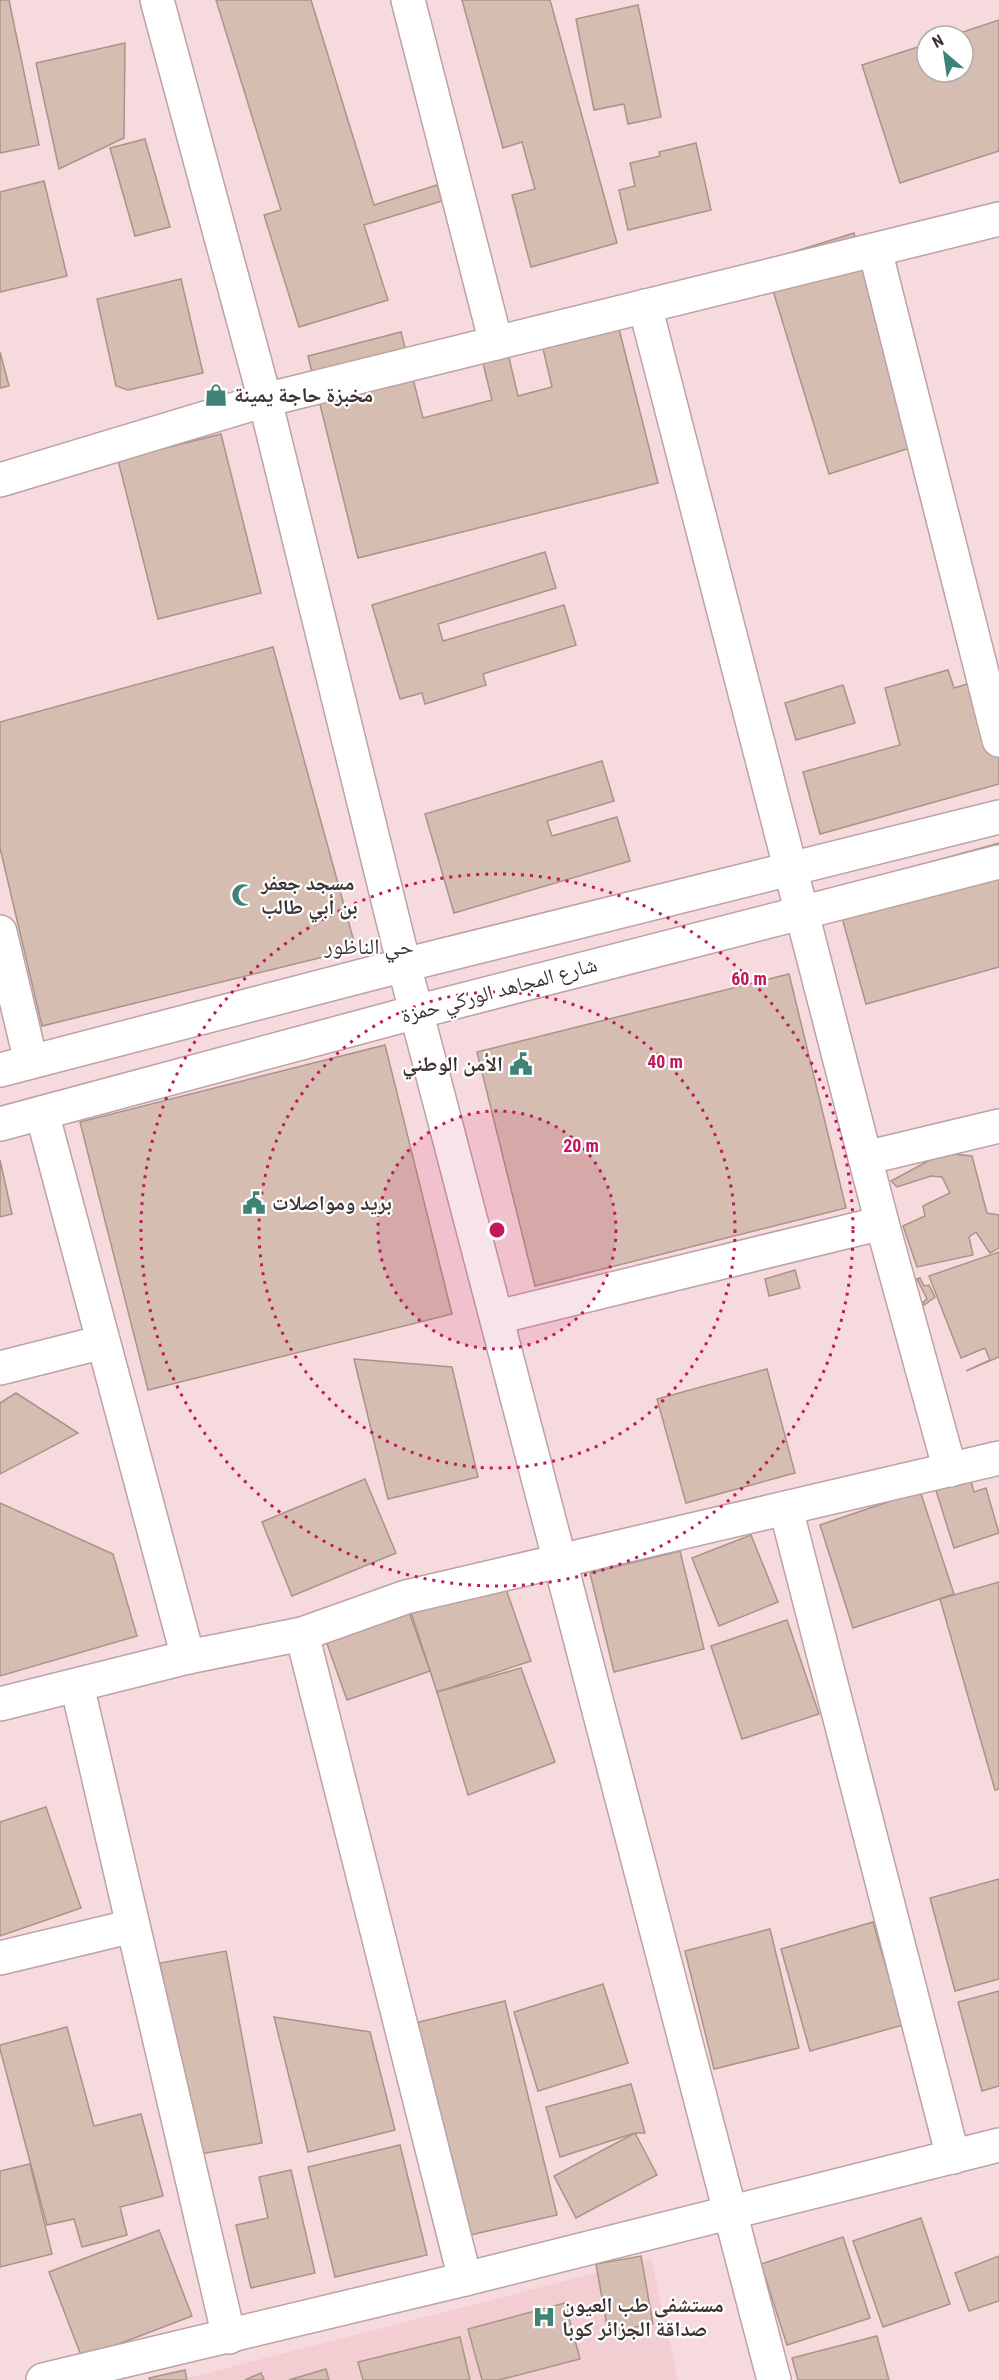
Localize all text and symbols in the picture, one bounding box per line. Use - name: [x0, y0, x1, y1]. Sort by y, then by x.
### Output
- north arrow: [915, 24, 975, 84]
- text: N: [929, 31, 947, 52]
- shop icon: مخبزة حاجة يمينة: [203, 382, 229, 408]
- place label: مخبزة حاجة يمينة: [234, 383, 373, 407]
- place label: مسجد جعفر بن أبي طالب: [260, 871, 358, 923]
- mosque icon: مسجد جعفر بن أبي طالب: [230, 882, 256, 908]
- district label: حي الناظور: [323, 934, 414, 963]
- street label: شارع المجاهد الوركي حمزة: [398, 952, 601, 1032]
- text: 60 m: [731, 968, 767, 989]
- public building icon: الأمن الوطني: [508, 1051, 534, 1077]
- text: 40 m: [647, 1051, 683, 1072]
- place label: الأمن الوطني: [402, 1052, 503, 1080]
- text: 20 m: [563, 1135, 599, 1156]
- public building icon: بريد ومواصلات: [241, 1190, 267, 1216]
- place label: بريد ومواصلات: [272, 1191, 392, 1215]
- centre of rings: [487, 1220, 507, 1240]
- place label: مستشفى طب العيون صداقة الجزائر كوبا: [562, 2293, 724, 2341]
- hospital icon: مستشفى طب العيون صداقة الجزائر كوبا: [531, 2304, 557, 2330]

